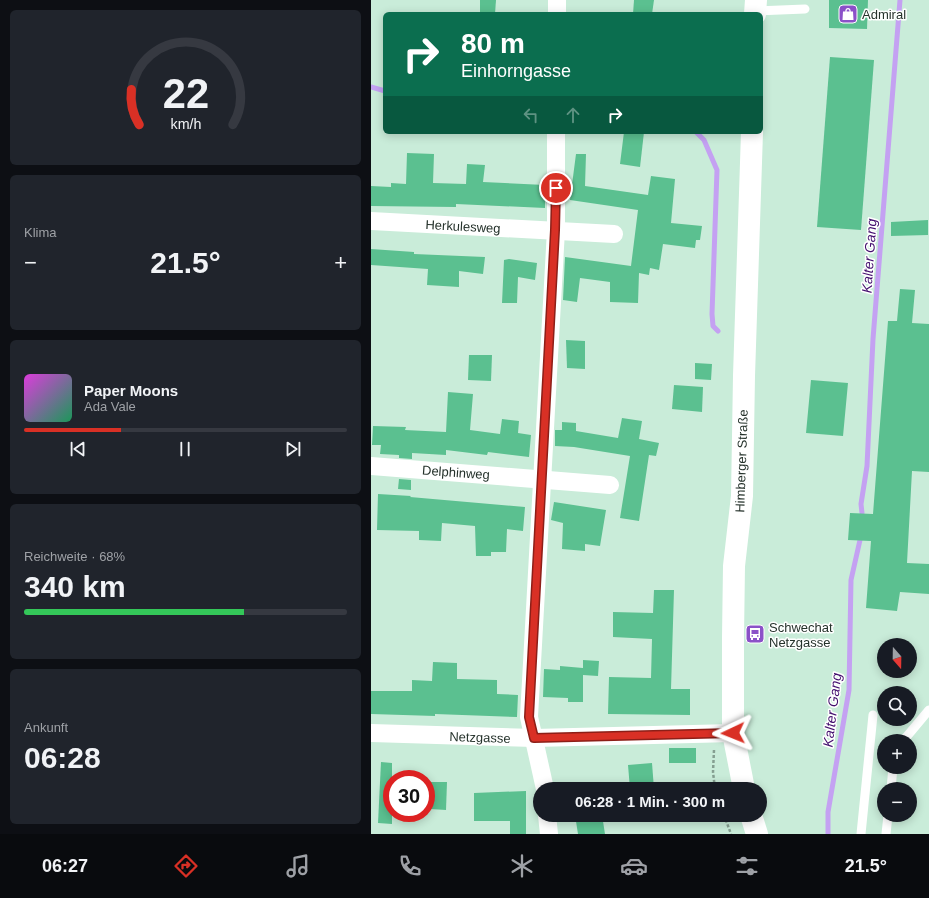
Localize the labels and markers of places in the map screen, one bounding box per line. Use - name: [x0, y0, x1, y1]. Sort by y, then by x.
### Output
- shop icon: Admiral: [837, 3, 859, 25]
- place label: Admiral: [862, 7, 906, 22]
- pin: [539, 171, 573, 205]
- place label: Schwechat Netzgasse: [769, 620, 833, 650]
- bus stop icon: Schwechat Netzgasse: [744, 623, 766, 645]

